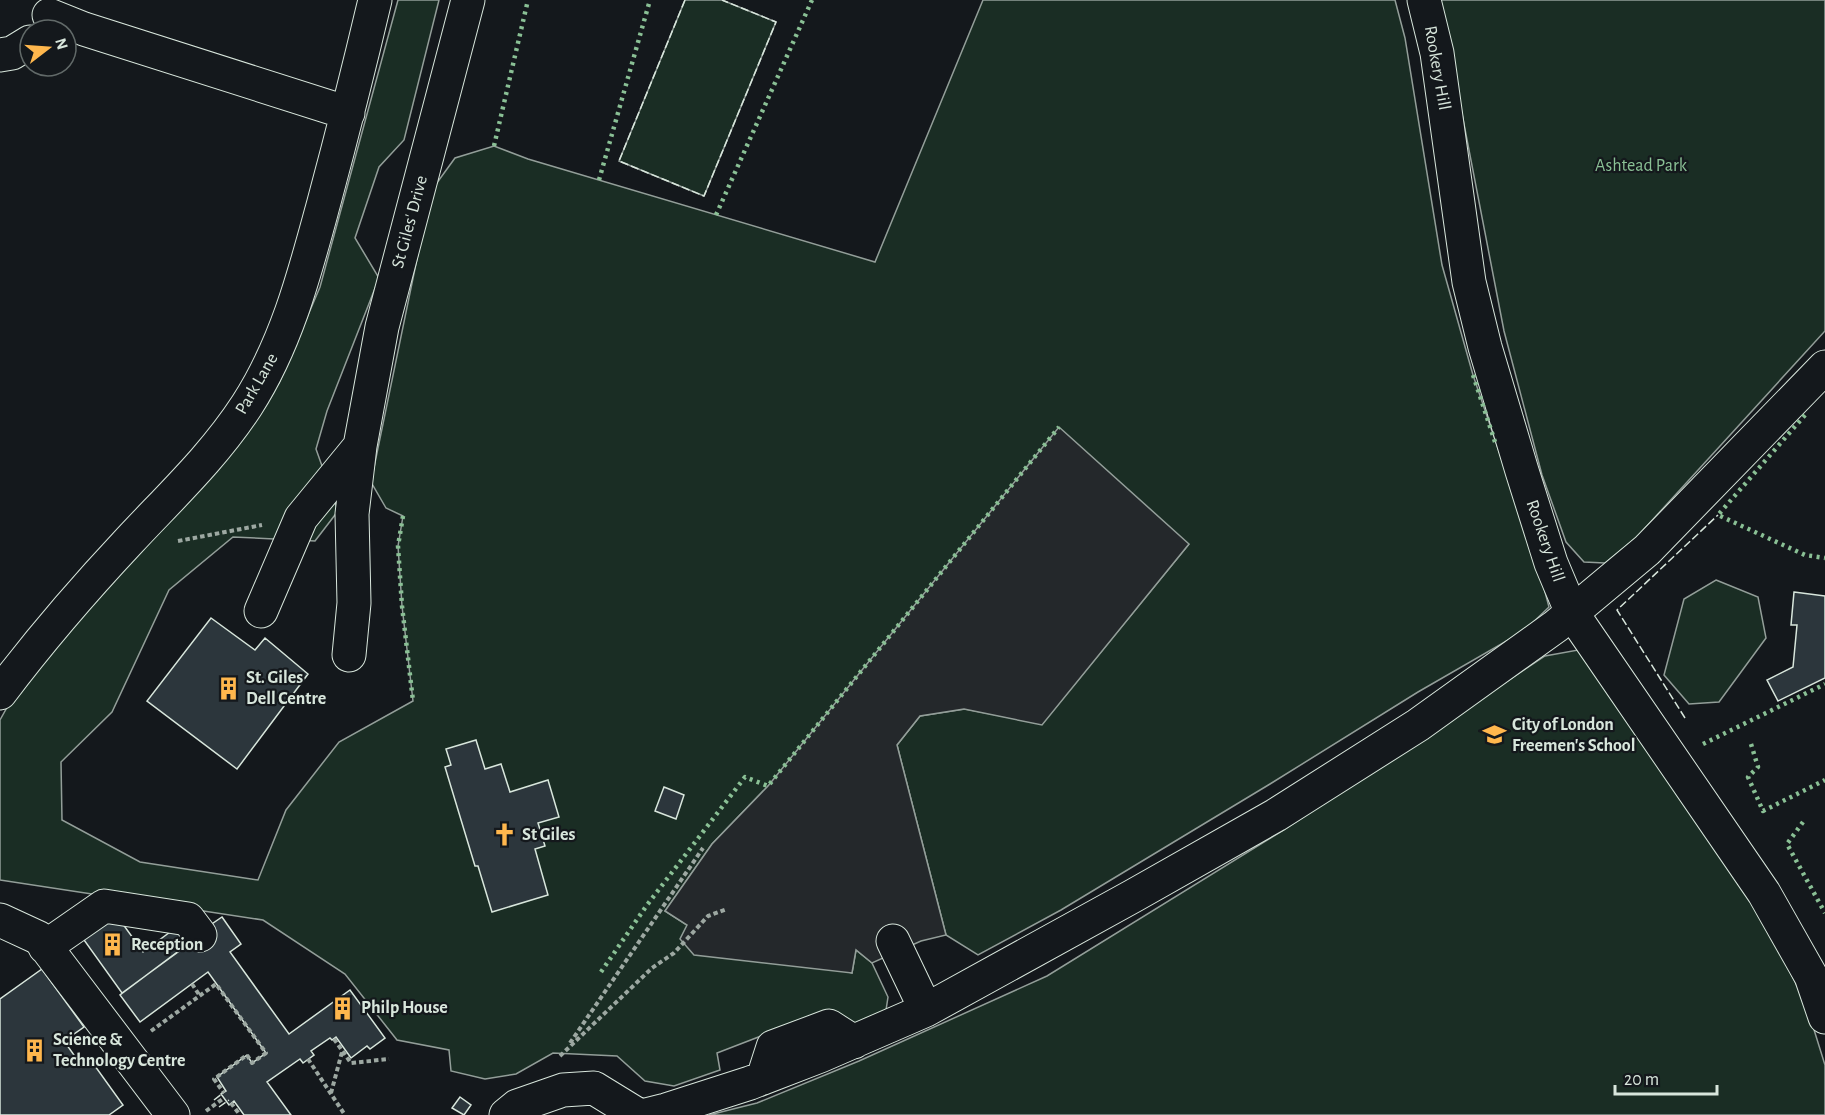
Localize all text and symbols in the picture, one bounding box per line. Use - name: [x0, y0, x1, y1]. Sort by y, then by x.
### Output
- north arrow: [18, 18, 78, 78]
- street label: Rookery Hill: [1421, 24, 1453, 112]
- text: N: [52, 36, 71, 52]
- park label: Ashtead Park: [1595, 157, 1688, 175]
- street label: St Giles' Drive: [389, 174, 431, 270]
- street label: Park Lane: [232, 350, 282, 418]
- street label: Rookery Hill: [1523, 498, 1567, 584]
- place label: St. Giles Dell Centre: [246, 669, 326, 708]
- building icon: St. Giles Dell Centre: [215, 675, 241, 701]
- place label: City of London Freemen's School: [1512, 716, 1636, 755]
- school or university icon: City of London Freemen's School: [1481, 722, 1507, 748]
- church icon: St Giles: [491, 822, 517, 848]
- place label: St Giles: [522, 826, 575, 844]
- building icon: Reception: [100, 932, 126, 958]
- place label: Reception: [131, 936, 203, 954]
- building icon: Philp House: [330, 995, 356, 1021]
- place label: Philp House: [361, 999, 448, 1017]
- place label: Science & Technology Centre: [53, 1031, 186, 1070]
- building icon: Science & Technology Centre: [22, 1037, 48, 1063]
- scale bar: [1615, 1058, 1717, 1096]
- text: 20 m: [1624, 1071, 1659, 1089]

